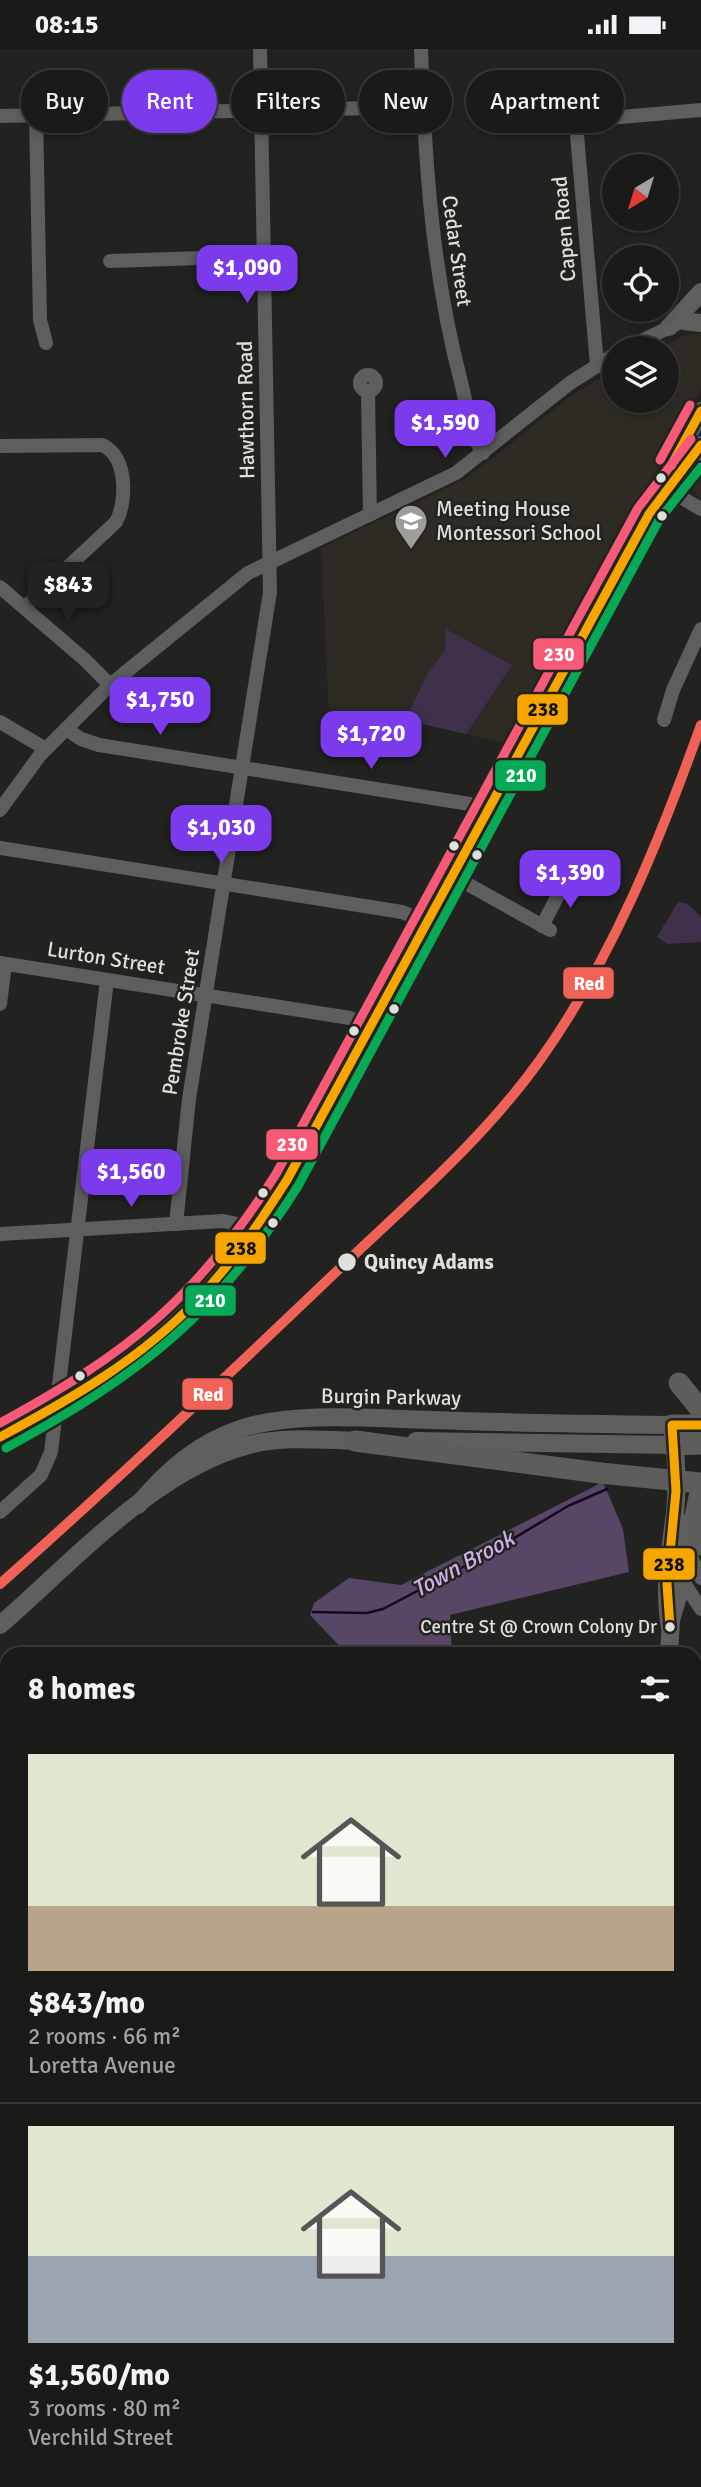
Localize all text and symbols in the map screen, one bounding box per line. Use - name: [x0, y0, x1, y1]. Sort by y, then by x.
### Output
- text: 08:15: [35, 9, 99, 41]
- chip: Buy: [21, 70, 108, 133]
- chip: Rent: [122, 70, 217, 133]
- chip: Filters: [231, 70, 345, 133]
- chip: New: [359, 70, 452, 133]
- chip: Apartment: [466, 70, 624, 133]
- north arrow: [602, 154, 679, 231]
- map controls: [602, 154, 679, 413]
- street label: Capen Road: [546, 175, 582, 283]
- street label: Cedar Street: [436, 194, 478, 308]
- pin: $1,090: [190, 245, 304, 305]
- button: locate: [602, 245, 679, 322]
- text: $1,090: [213, 253, 281, 282]
- button: layers: [602, 336, 679, 413]
- street label: Hawthorn Road: [232, 341, 260, 479]
- pin: $1,590: [388, 401, 502, 460]
- text: $1,590: [411, 408, 479, 437]
- unlabelled marker: [654, 471, 668, 485]
- place label: Meeting House Montessori School: [436, 496, 602, 546]
- school or university icon: Meeting House Montessori School: [392, 502, 430, 551]
- unlabelled marker: [655, 509, 669, 523]
- pin: $843: [27, 563, 109, 622]
- text: $843: [43, 570, 93, 599]
- line badge: 230: [532, 637, 585, 671]
- text: 230: [544, 643, 574, 667]
- pin: $1,750: [103, 677, 217, 737]
- text: $1,750: [126, 685, 194, 714]
- line badge: 238: [516, 693, 569, 726]
- text: 238: [528, 698, 558, 722]
- pin: $1,720: [314, 711, 428, 771]
- text: $1,720: [337, 719, 405, 748]
- line badge: 210: [494, 759, 547, 792]
- text: 210: [506, 764, 536, 788]
- pin: $1,030: [164, 805, 278, 865]
- text: $1,030: [187, 813, 255, 842]
- unlabelled marker: [447, 839, 461, 853]
- unlabelled marker: [470, 848, 484, 862]
- pin: $1,390: [513, 851, 627, 910]
- text: $1,390: [536, 858, 604, 887]
- street label: Lurton Street: [45, 936, 167, 980]
- street label: Pembroke Street: [157, 947, 205, 1097]
- line badge: Red: [562, 966, 615, 1000]
- text: Red: [573, 972, 605, 996]
- unlabelled marker: [387, 1002, 401, 1016]
- unlabelled marker: [347, 1024, 361, 1038]
- line badge: 230: [265, 1128, 319, 1161]
- text: 230: [277, 1133, 307, 1157]
- pin: $1,560: [74, 1149, 188, 1209]
- text: $1,560: [97, 1157, 165, 1186]
- unlabelled marker: [256, 1186, 270, 1200]
- unlabelled marker: [266, 1216, 280, 1230]
- line badge: 238: [214, 1231, 267, 1265]
- text: 238: [226, 1237, 256, 1261]
- place label: Quincy Adams: [364, 1249, 494, 1275]
- marker: Quincy Adams: [336, 1251, 358, 1273]
- line badge: 210: [184, 1284, 237, 1317]
- text: 210: [195, 1289, 225, 1313]
- unlabelled marker: [73, 1369, 87, 1383]
- line badge: Red: [181, 1377, 234, 1411]
- text: Red: [192, 1383, 224, 1407]
- street label: Burgin Parkway: [321, 1383, 461, 1411]
- water label: Town Brook: [407, 1523, 521, 1604]
- line badge: 238: [642, 1547, 696, 1581]
- text: 238: [654, 1553, 684, 1577]
- place label: Centre St @ Crown Colony Dr: [420, 1615, 657, 1639]
- marker: Centre St @ Crown Colony Dr: [663, 1620, 677, 1634]
- icon: filters: [636, 1670, 674, 1708]
- text: 8 homes: [28, 1671, 135, 1708]
- icon: home: [288, 1799, 414, 1925]
- text: $843/mo: [28, 1985, 145, 2022]
- text: 2 rooms · 66 m²: [28, 2022, 181, 2051]
- text: Loretta Avenue: [28, 2051, 176, 2080]
- icon: home: [288, 2171, 414, 2297]
- text: $1,560/mo: [28, 2357, 170, 2394]
- text: 3 rooms · 80 m²: [28, 2394, 181, 2423]
- text: Verchild Street: [28, 2423, 173, 2452]

